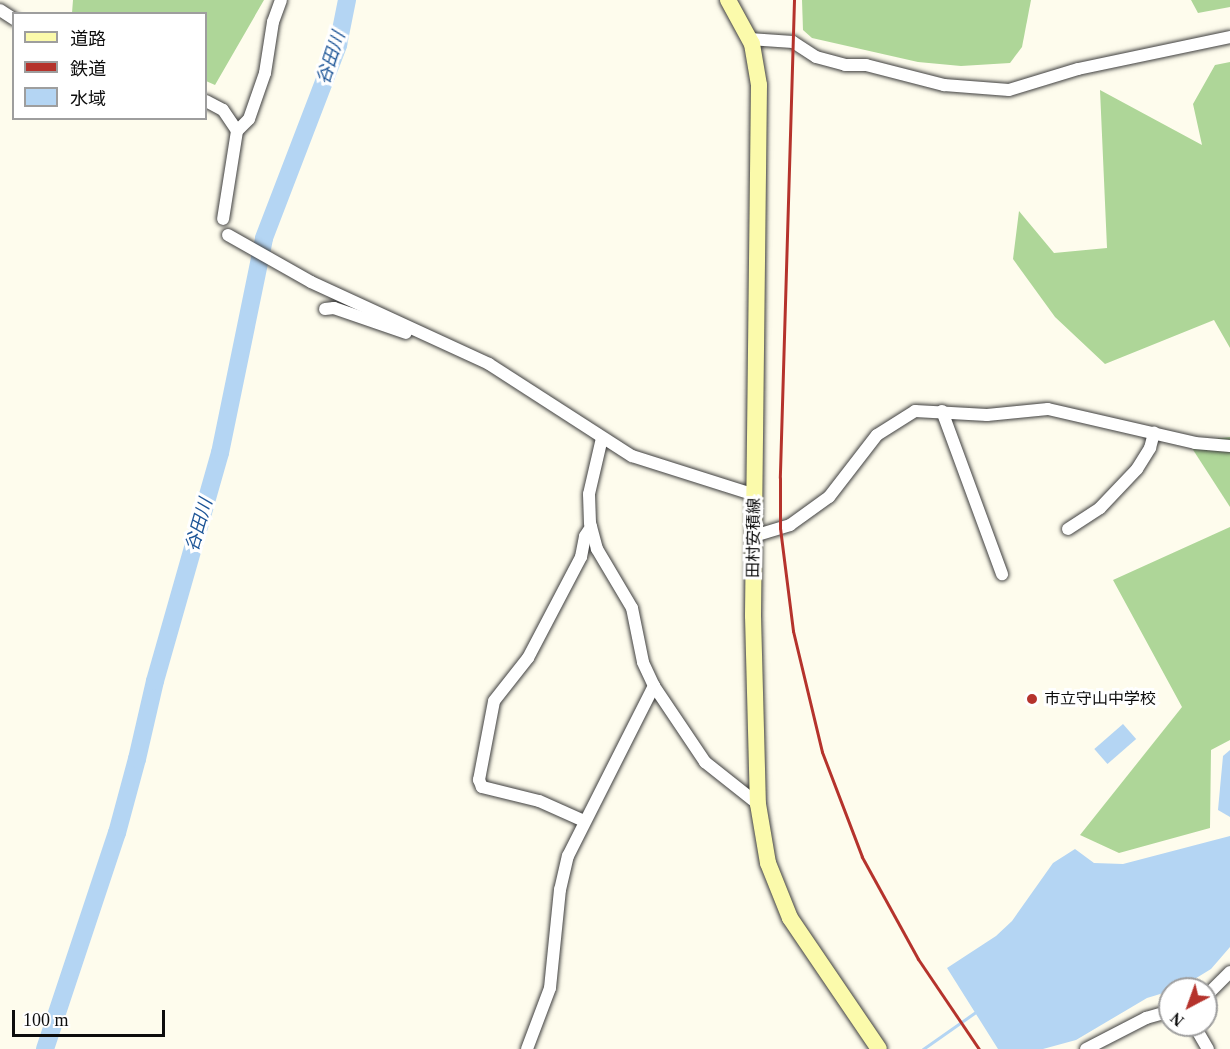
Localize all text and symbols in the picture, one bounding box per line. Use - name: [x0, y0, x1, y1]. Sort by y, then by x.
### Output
- legend: [12, 12, 207, 120]
- text: 道路: [70, 29, 106, 49]
- water label: 谷田川: [312, 29, 350, 87]
- text: 鉄道: [70, 59, 106, 79]
- text: 水域: [70, 89, 106, 109]
- water label: 谷田川: [181, 496, 217, 554]
- street label: 田村安積線: [744, 498, 764, 578]
- place label: 市立守山中学校: [1044, 689, 1156, 709]
- marker: 市立守山中学校: [1025, 692, 1039, 706]
- north arrow: [1158, 977, 1218, 1037]
- scale bar: [15, 998, 168, 1036]
- text: N: [1167, 1009, 1187, 1030]
- text: 100 m: [23, 1010, 69, 1030]

